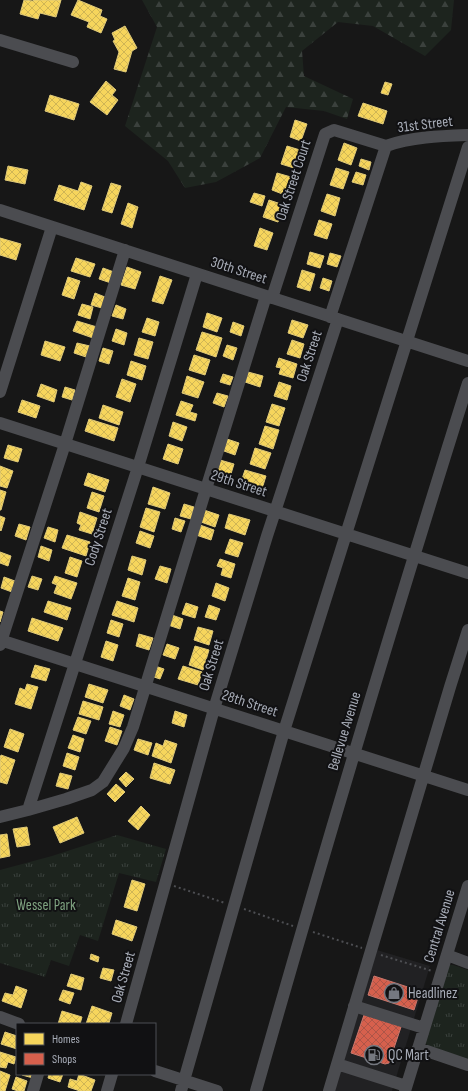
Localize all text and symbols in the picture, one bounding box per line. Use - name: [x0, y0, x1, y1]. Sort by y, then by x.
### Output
- street label: 31st Street: [396, 112, 454, 137]
- street label: Oak Street Court: [271, 137, 316, 223]
- street label: 30th Street: [208, 252, 270, 289]
- street label: Oak Street: [292, 328, 327, 384]
- street label: 29th Street: [208, 465, 270, 502]
- street label: Cody Street: [80, 506, 117, 568]
- street label: Oak Street: [195, 637, 228, 693]
- street label: 28th Street: [219, 686, 281, 722]
- street label: Bellevue Avenue: [323, 689, 365, 773]
- street label: Central Avenue: [419, 887, 460, 965]
- park label: Wessel Park: [16, 896, 76, 915]
- street label: Oak Street: [107, 949, 140, 1005]
- shop icon: Headlinez: [383, 982, 405, 1004]
- place label: Headlinez: [408, 984, 458, 1003]
- legend: [16, 1023, 156, 1075]
- text: Homes: [52, 1032, 80, 1047]
- fuel station icon: QC Mart: [363, 1044, 385, 1066]
- place label: QC Mart: [388, 1046, 429, 1065]
- text: Shops: [52, 1052, 77, 1067]

